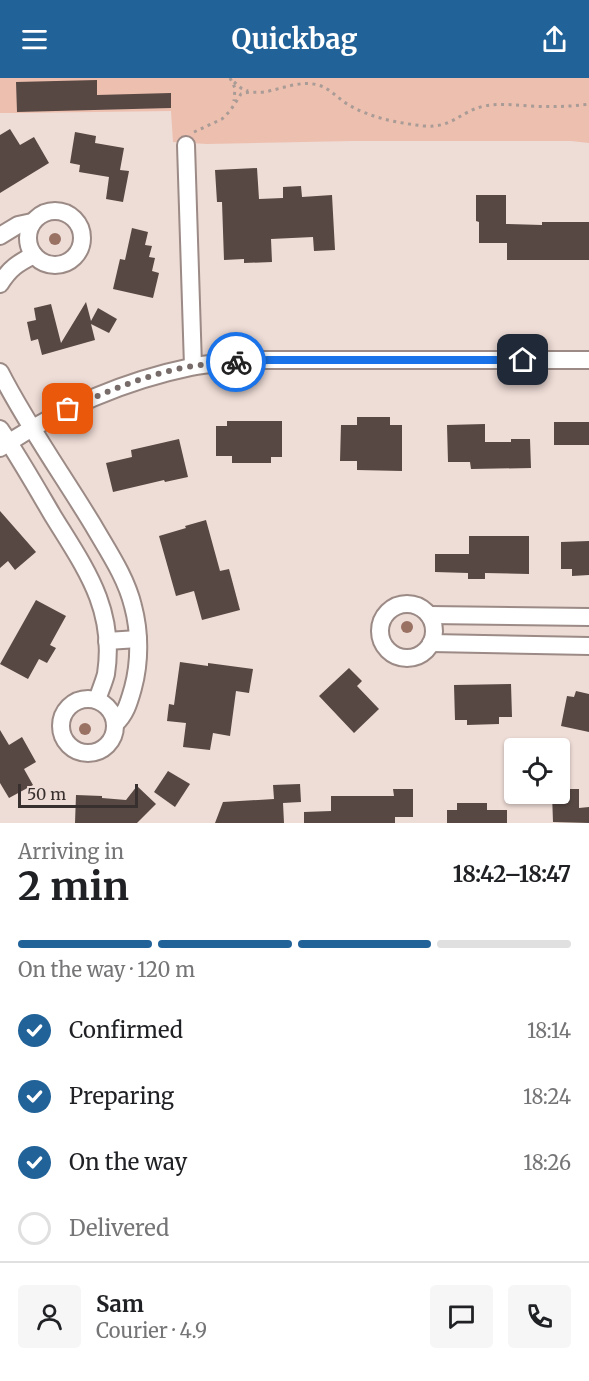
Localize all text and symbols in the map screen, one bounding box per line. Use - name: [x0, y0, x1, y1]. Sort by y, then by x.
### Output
- text: Quickbag: [232, 22, 357, 56]
- icon: menu: [18, 23, 51, 56]
- icon: share: [538, 23, 571, 56]
- courier: [206, 332, 266, 392]
- pin: [497, 334, 548, 385]
- icon: home: [506, 343, 539, 376]
- icon: bike: [220, 346, 253, 379]
- pin: [42, 383, 93, 434]
- icon: bag: [51, 392, 84, 425]
- map controls: [504, 738, 570, 804]
- button: locate: [504, 738, 570, 804]
- scale bar: [18, 781, 138, 808]
- text: 50 m: [27, 784, 66, 804]
- text: Arriving in: [18, 839, 124, 864]
- text: 18:42–18:47: [453, 860, 571, 888]
- text: 2 min: [18, 862, 129, 911]
- text: On the way · 120 m: [18, 957, 195, 982]
- icon: check: [18, 1014, 51, 1047]
- text: Confirmed: [69, 1016, 183, 1044]
- text: 18:14: [527, 1018, 571, 1043]
- icon: check: [18, 1080, 51, 1113]
- text: Preparing: [69, 1082, 174, 1110]
- text: 18:24: [523, 1084, 571, 1109]
- icon: check: [18, 1146, 51, 1179]
- text: On the way: [69, 1148, 187, 1176]
- text: 18:26: [523, 1150, 571, 1175]
- text: Delivered: [69, 1214, 169, 1242]
- button: person: [18, 1285, 81, 1348]
- button: chat: [430, 1285, 493, 1348]
- button: phone: [508, 1285, 571, 1348]
- text: Sam: [96, 1290, 144, 1318]
- text: Courier · 4.9: [96, 1318, 207, 1343]

